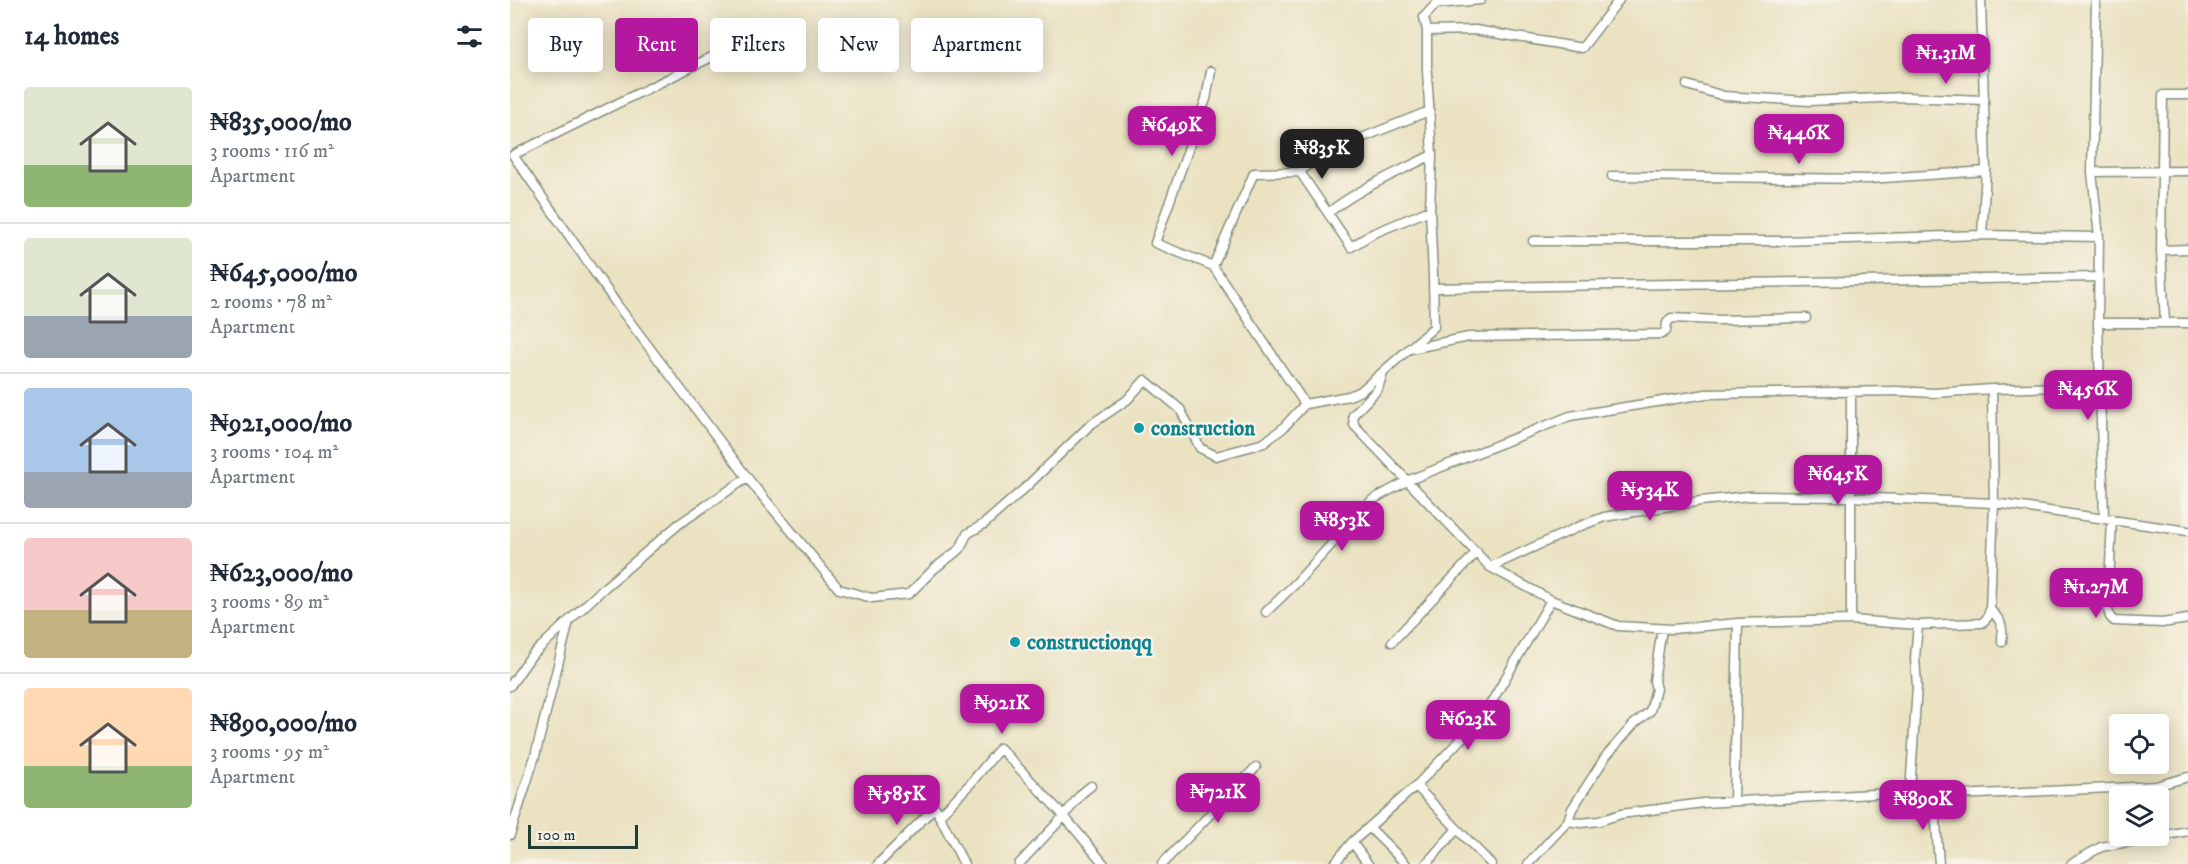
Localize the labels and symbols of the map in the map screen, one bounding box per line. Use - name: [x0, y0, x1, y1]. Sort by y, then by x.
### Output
- pin: ₦1.31M: [1897, 34, 1995, 85]
- pin: ₦649K: [1130, 106, 1214, 157]
- pin: ₦446K: [1757, 114, 1841, 165]
- pin: ₦835K: [1280, 129, 1364, 180]
- pin: ₦456K: [2046, 370, 2130, 421]
- place label: construction: [1151, 416, 1256, 442]
- marker: construction: [1132, 421, 1146, 435]
- pin: ₦645K: [1796, 455, 1880, 506]
- pin: ₦534K: [1608, 471, 1692, 522]
- pin: ₦853K: [1300, 501, 1384, 552]
- pin: ₦1.27M: [2047, 568, 2145, 619]
- place label: constructionqq: [1027, 630, 1154, 656]
- marker: constructionqq: [1008, 635, 1022, 649]
- pin: ₦921K: [960, 684, 1044, 735]
- pin: ₦623K: [1426, 700, 1510, 751]
- pin: ₦721K: [1176, 773, 1260, 824]
- pin: ₦585K: [855, 775, 939, 826]
- pin: ₦890K: [1881, 780, 1965, 831]
- scale bar: [528, 822, 638, 850]

